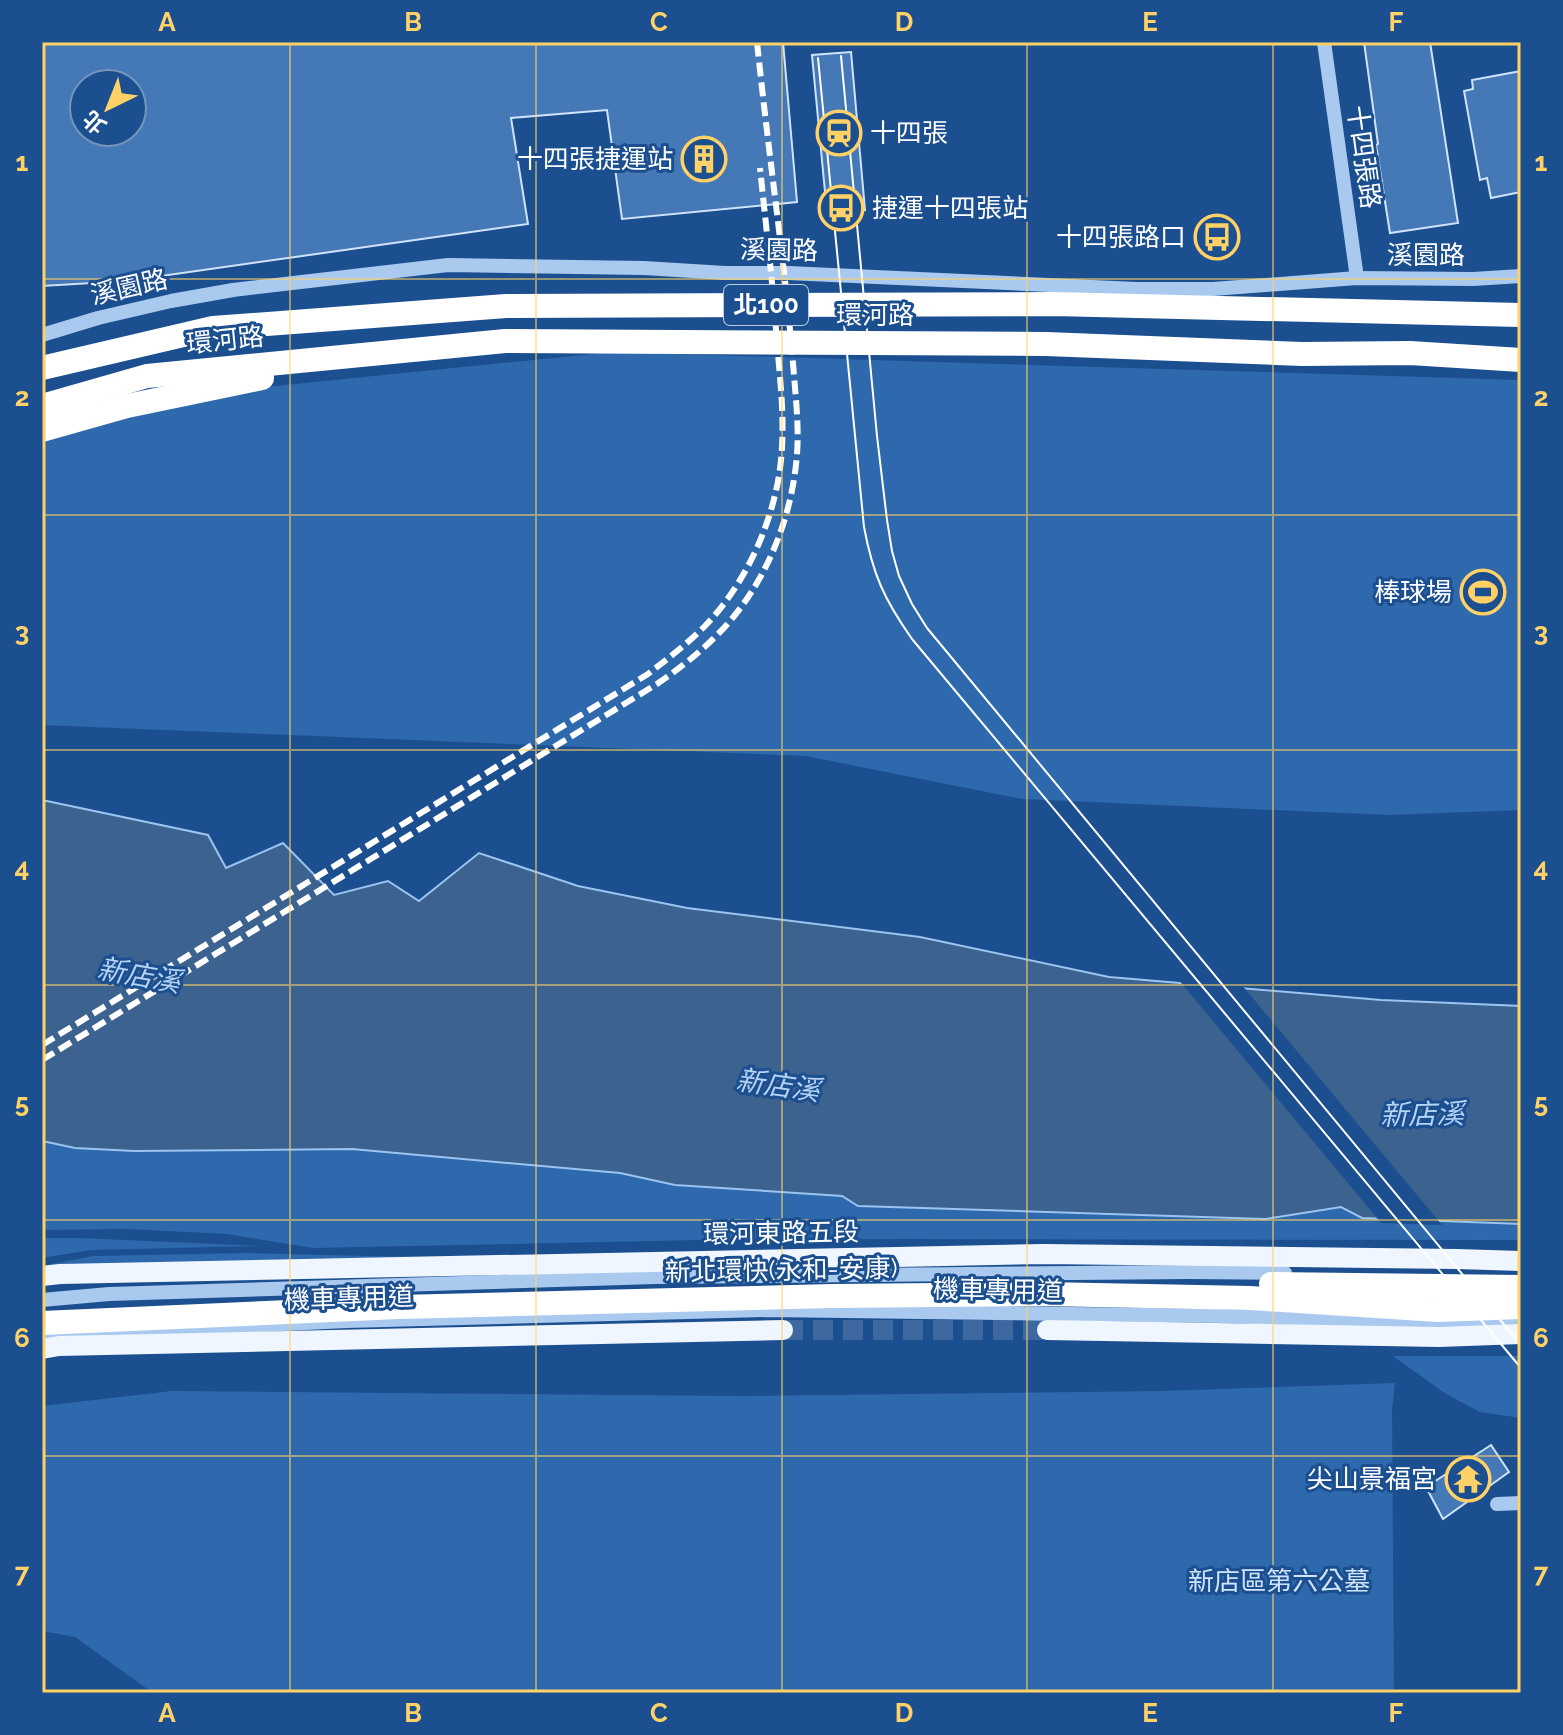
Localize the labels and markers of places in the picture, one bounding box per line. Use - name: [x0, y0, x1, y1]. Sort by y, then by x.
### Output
- station icon: 十四張: [815, 109, 863, 157]
- place label: 十四張: [870, 118, 948, 148]
- building icon: 十四張捷運站: [680, 135, 728, 183]
- place label: 十四張捷運站: [517, 144, 673, 174]
- bus stop icon: 捷運十四張站: [817, 184, 865, 232]
- place label: 捷運十四張站: [872, 193, 1028, 223]
- bus stop icon: 十四張路口: [1193, 213, 1241, 261]
- place label: 十四張路口: [1056, 222, 1186, 252]
- sports icon: 棒球場: [1459, 568, 1507, 616]
- place label: 棒球場: [1374, 577, 1452, 607]
- temple icon: 尖山景福宮: [1444, 1455, 1492, 1503]
- place label: 尖山景福宮: [1307, 1464, 1437, 1494]

